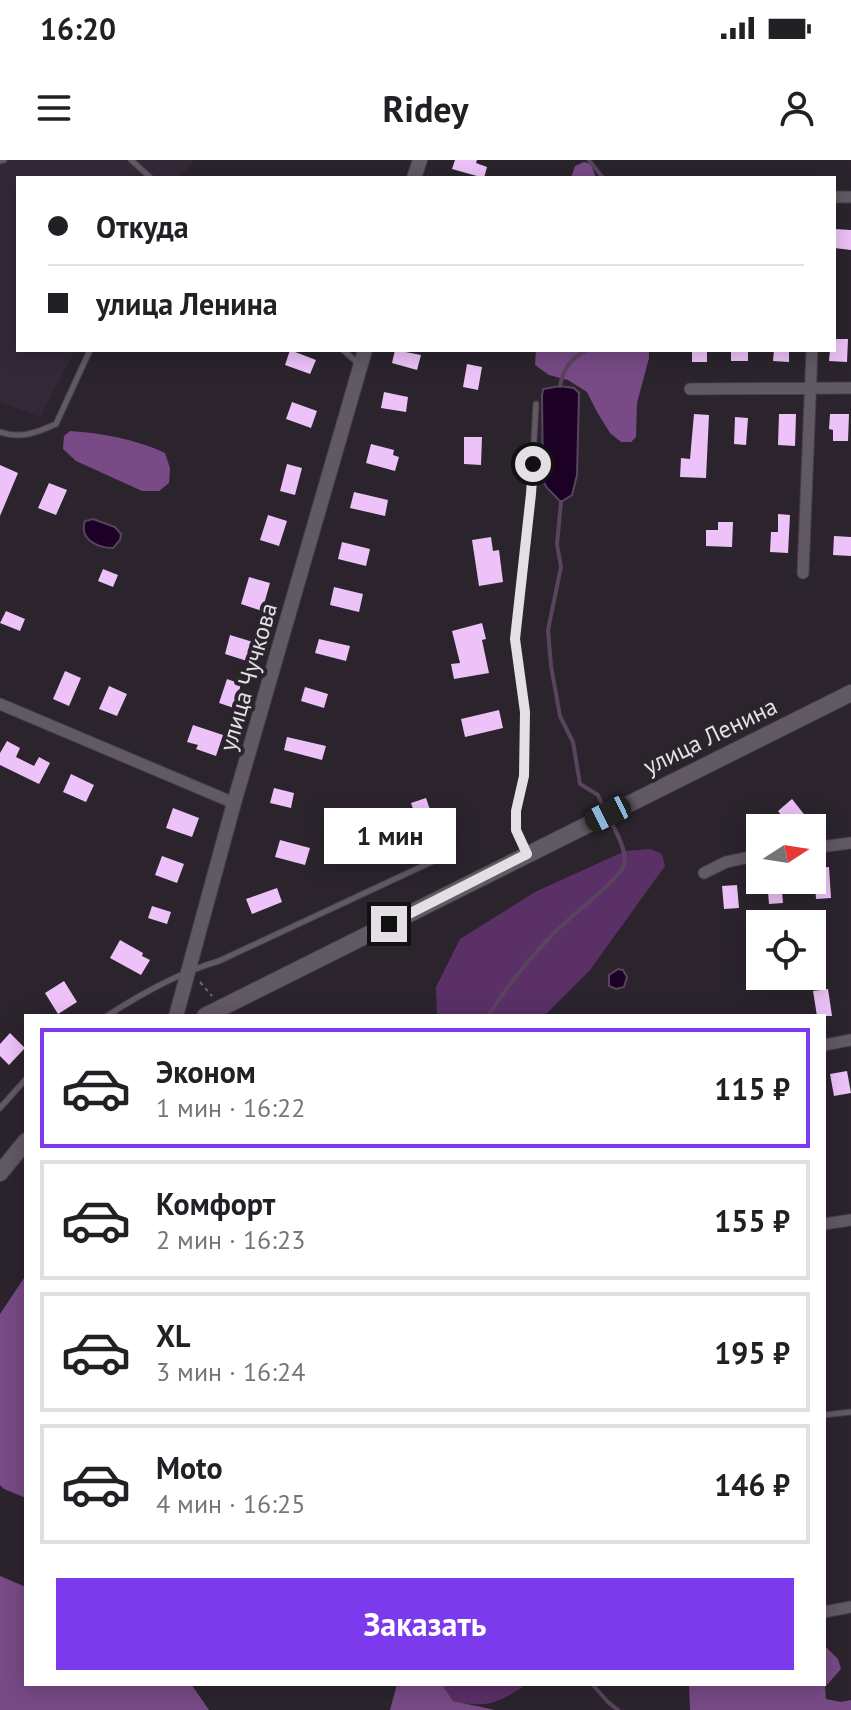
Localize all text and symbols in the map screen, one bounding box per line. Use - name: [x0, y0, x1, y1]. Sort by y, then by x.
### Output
- text: 16:20: [40, 9, 116, 48]
- text: Ridey: [383, 85, 468, 132]
- icon: menu: [32, 86, 76, 130]
- icon: person: [775, 86, 819, 130]
- text: Откуда: [96, 207, 189, 246]
- text: улица Ленина: [96, 284, 278, 323]
- route start: [515, 446, 551, 482]
- street label: улица Чучкова: [212, 599, 284, 755]
- street label: улица Ленина: [638, 690, 782, 782]
- car: [581, 793, 635, 835]
- callout: 1 мин: [323, 808, 455, 864]
- north arrow: [746, 814, 826, 894]
- map controls: [746, 814, 826, 990]
- text: 1 мин: [357, 819, 423, 852]
- route end: [371, 906, 407, 942]
- button: locate: [746, 910, 826, 990]
- icon: car: [60, 1052, 132, 1124]
- text: Эконом: [156, 1052, 256, 1091]
- text: 115 ₽: [714, 1069, 790, 1108]
- text: 1 мин · 16:22: [156, 1091, 305, 1124]
- icon: car: [60, 1184, 132, 1256]
- text: Комфорт: [156, 1184, 275, 1223]
- text: 155 ₽: [714, 1201, 790, 1240]
- text: 2 мин · 16:23: [156, 1223, 305, 1256]
- icon: car: [60, 1316, 132, 1388]
- text: XL: [156, 1316, 190, 1355]
- text: 195 ₽: [714, 1333, 790, 1372]
- text: 3 мин · 16:24: [156, 1355, 305, 1388]
- icon: car: [60, 1448, 132, 1520]
- text: Moto: [156, 1448, 223, 1487]
- text: 146 ₽: [714, 1465, 790, 1504]
- text: 4 мин · 16:25: [156, 1487, 305, 1520]
- button: Заказать: [56, 1578, 794, 1670]

